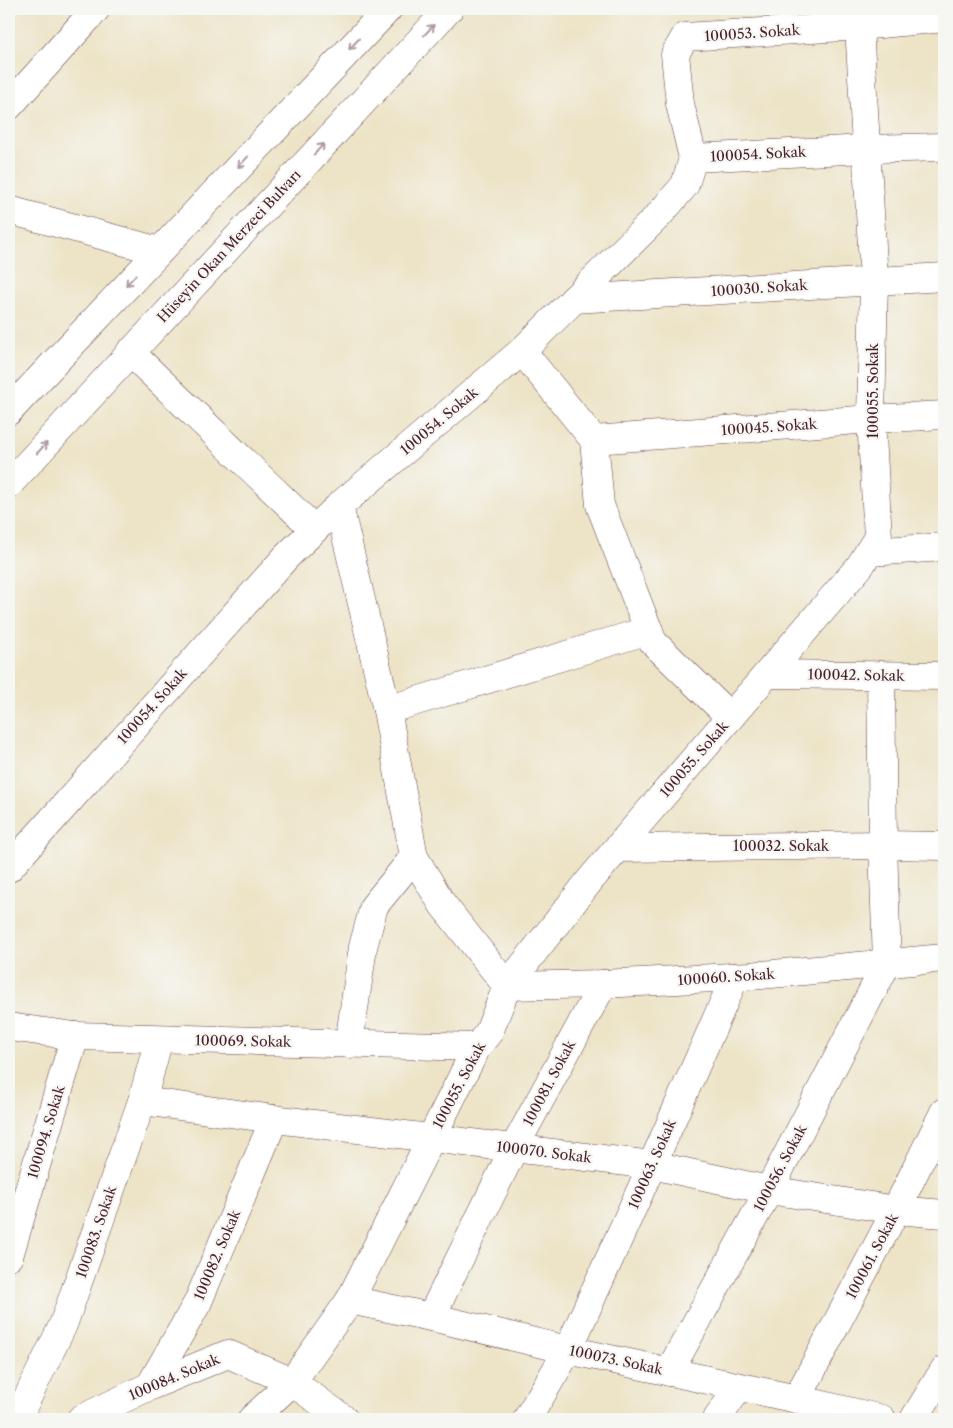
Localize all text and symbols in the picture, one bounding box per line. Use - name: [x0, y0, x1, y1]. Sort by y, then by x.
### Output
- street label: 100053. Sokak: [704, 21, 801, 45]
- one-way arrow: [423, 24, 435, 36]
- one-way arrow: [348, 38, 360, 51]
- street label: 100054. Sokak: [710, 142, 807, 165]
- one-way arrow: [313, 143, 325, 156]
- one-way arrow: [237, 156, 249, 169]
- street label: Hüseyin Okan Merzeci Bulvarı: [153, 166, 305, 326]
- one-way arrow: [125, 274, 137, 287]
- street label: 100030. Sokak: [710, 276, 809, 300]
- street label: 100055. Sokak: [864, 342, 882, 439]
- street label: 100054. Sokak: [397, 383, 482, 459]
- street label: 100045. Sokak: [721, 415, 818, 439]
- one-way arrow: [36, 442, 48, 454]
- street label: 100054. Sokak: [113, 664, 191, 748]
- street label: 100042. Sokak: [808, 665, 905, 685]
- street label: 100055. Sokak: [656, 716, 733, 801]
- street label: 100032. Sokak: [733, 837, 830, 855]
- street label: 100060. Sokak: [677, 965, 776, 989]
- street label: 100069. Sokak: [195, 1031, 292, 1051]
- street label: 100081. Sokak: [519, 1036, 580, 1129]
- street label: 100055. Sokak: [429, 1038, 490, 1131]
- street label: 100094. Sokak: [23, 1082, 69, 1181]
- street label: 100063. Sokak: [624, 1116, 680, 1212]
- street label: 100056. Sokak: [750, 1121, 811, 1215]
- street label: 100070. Sokak: [495, 1137, 593, 1167]
- street label: 100083. Sokak: [72, 1183, 120, 1280]
- street label: 100082. Sokak: [190, 1206, 244, 1303]
- street label: 100061. Sokak: [842, 1209, 902, 1302]
- street label: 100073. Sokak: [568, 1341, 665, 1379]
- street label: 100084. Sokak: [126, 1350, 223, 1404]

